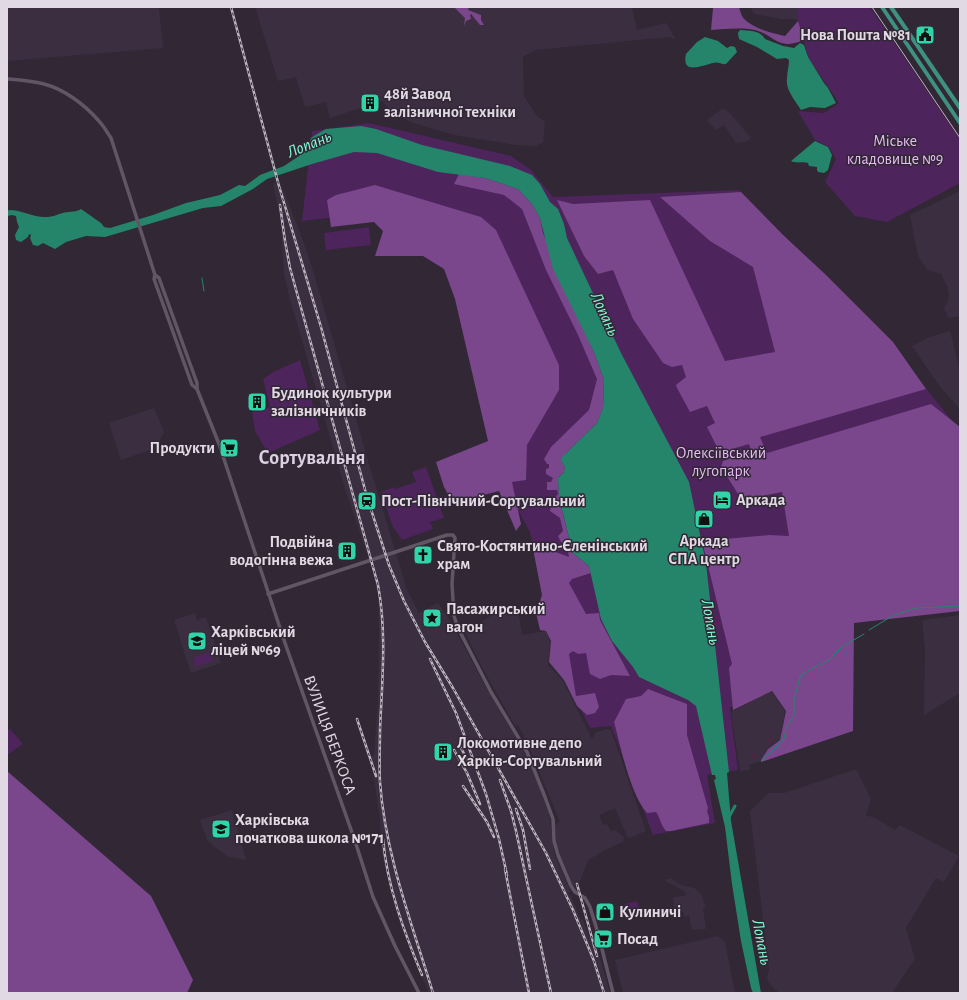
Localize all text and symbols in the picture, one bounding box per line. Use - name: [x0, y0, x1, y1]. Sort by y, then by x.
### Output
- public building icon: Нова Пошта №81: [914, 24, 936, 46]
- place label: Нова Пошта №81: [800, 27, 911, 43]
- place label: 48й Завод залізничної техніки: [384, 86, 516, 120]
- building icon: 48й Завод залізничної техніки: [359, 92, 381, 114]
- water label: Лопань: [283, 127, 334, 161]
- park label: Міське кладовище №9: [847, 133, 943, 167]
- water label: Лопань: [587, 288, 622, 339]
- place label: Будинок культури залізничників: [271, 385, 392, 419]
- building icon: Будинок культури залізничників: [246, 391, 268, 413]
- supermarket icon: Продукти: [218, 437, 240, 459]
- place label: Продукти: [150, 440, 215, 457]
- park label: Олексіївський лугопарк: [676, 445, 766, 480]
- district label: Сортувальня: [259, 448, 365, 468]
- hotel icon: Аркада: [711, 489, 733, 511]
- station icon: Пост-Північний-Сортувальний: [356, 490, 378, 512]
- place label: Аркада: [736, 492, 786, 508]
- place label: Пост-Північний-Сортувальний: [381, 493, 586, 510]
- shop icon: Аркада СПА центр: [693, 508, 715, 530]
- place label: Аркада СПА центр: [668, 533, 740, 567]
- place label: Подвійна водогінна вежа: [230, 534, 333, 568]
- place label: Свято-Костянтино-Єленінський храм: [437, 538, 648, 572]
- building icon: Подвійна водогінна вежа: [336, 540, 358, 562]
- church icon: Свято-Костянтино-Єленінський храм: [412, 544, 434, 566]
- water label: Лопань: [698, 597, 723, 647]
- place label: Пасажирський вагон: [446, 601, 546, 635]
- place icon: Пасажирський вагон: [421, 607, 443, 629]
- place label: Харківський ліцей №69: [211, 624, 296, 658]
- school or university icon: Харківський ліцей №69: [186, 630, 208, 652]
- street label: ВУЛИЦЯ БЕРКОСА: [301, 673, 359, 797]
- place label: Локомотивне депо Харків-Сортувальний: [457, 735, 602, 770]
- building icon: Локомотивне депо Харків-Сортувальний: [432, 741, 454, 763]
- place label: Харківська початкова школа №171: [235, 812, 384, 846]
- school or university icon: Харківська початкова школа №171: [210, 818, 232, 840]
- shop icon: Кулиничі: [594, 901, 616, 923]
- place label: Кулиничі: [619, 904, 681, 921]
- water label: Лопань: [749, 917, 775, 967]
- supermarket icon: Посад: [592, 928, 614, 950]
- place label: Посад: [617, 931, 658, 947]

